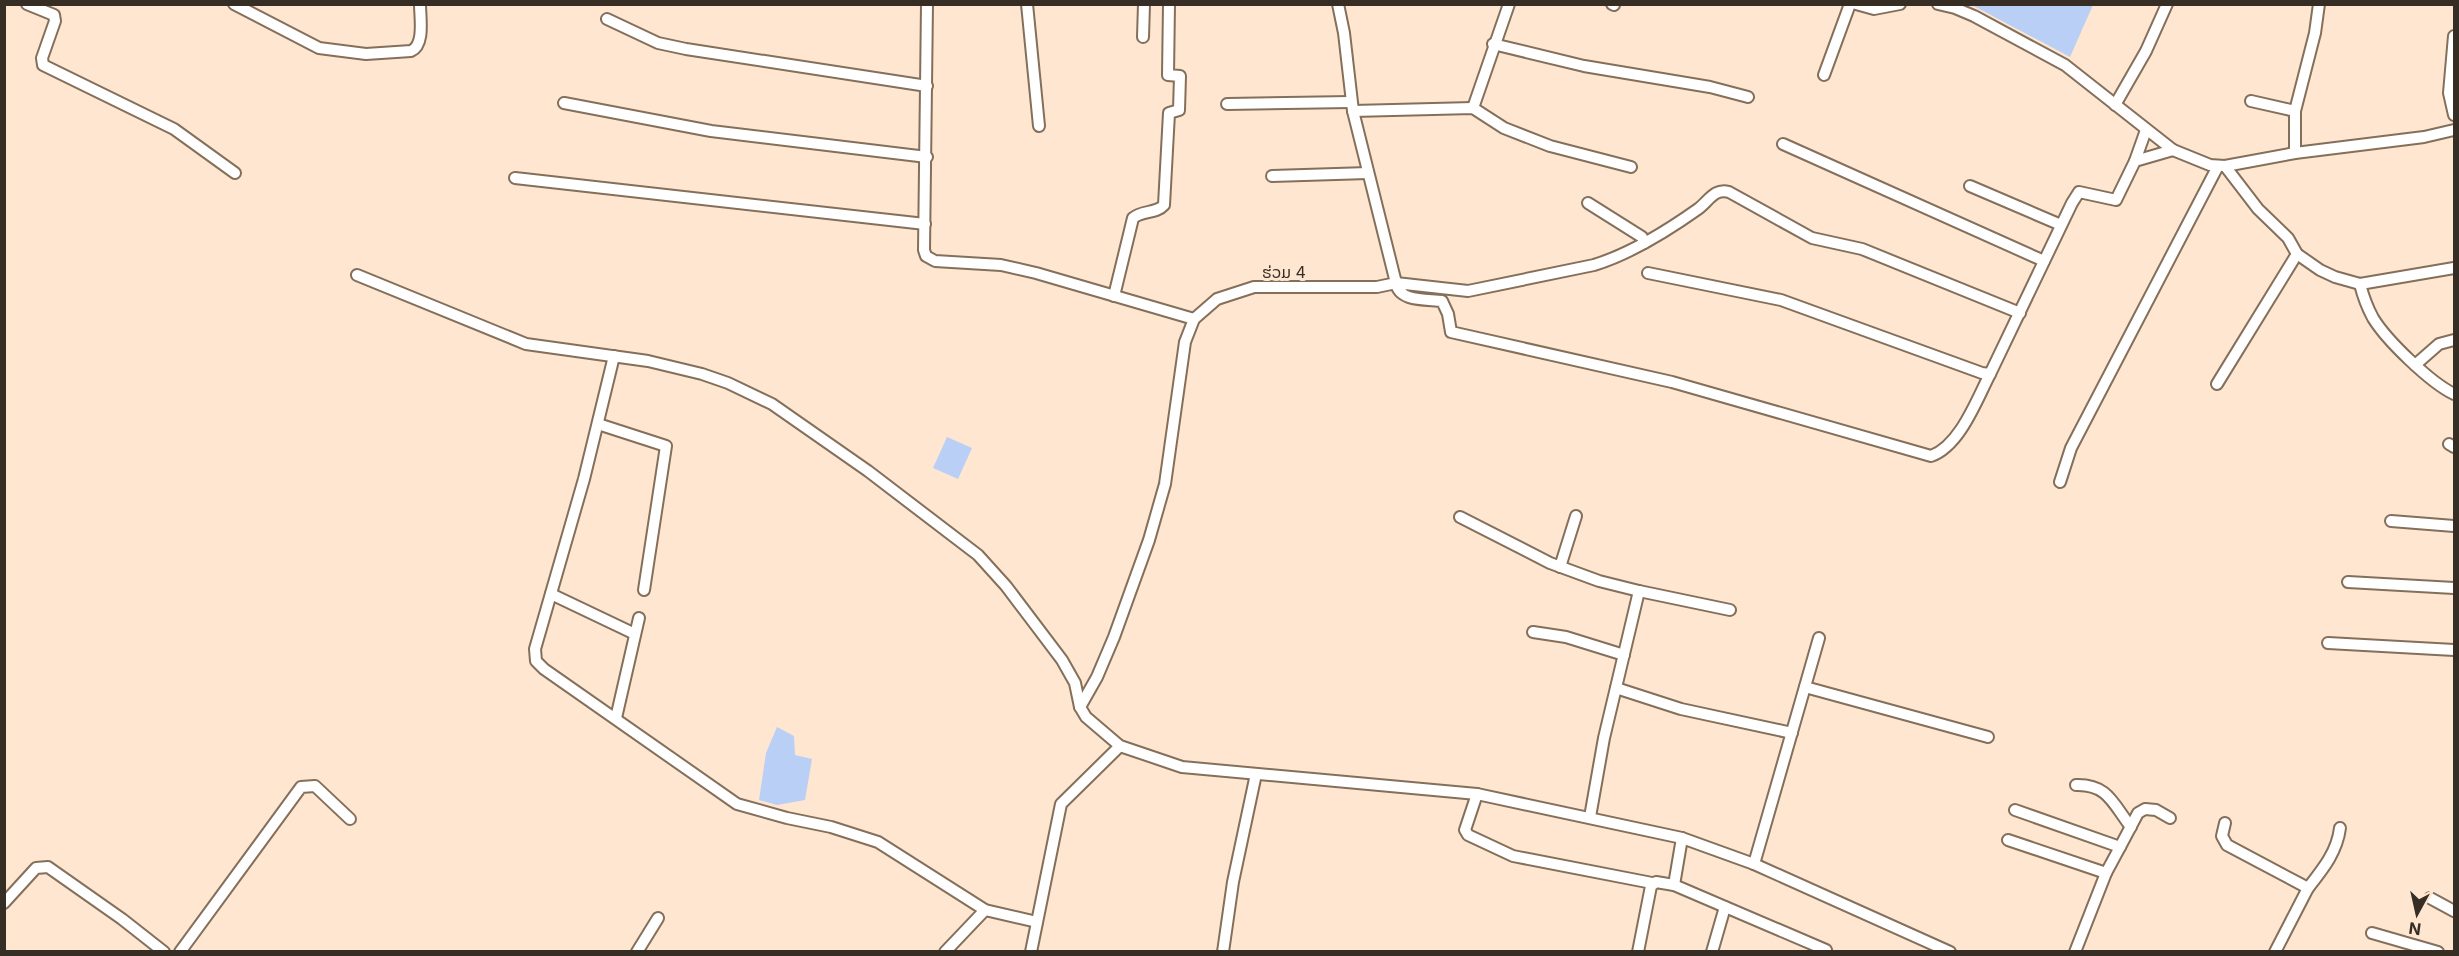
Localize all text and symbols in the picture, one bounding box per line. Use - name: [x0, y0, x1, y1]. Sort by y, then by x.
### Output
- street label: ຮ່ວມ 4: [1262, 262, 1306, 282]
- north arrow: [2387, 884, 2447, 944]
- text: N: [2407, 918, 2422, 940]

